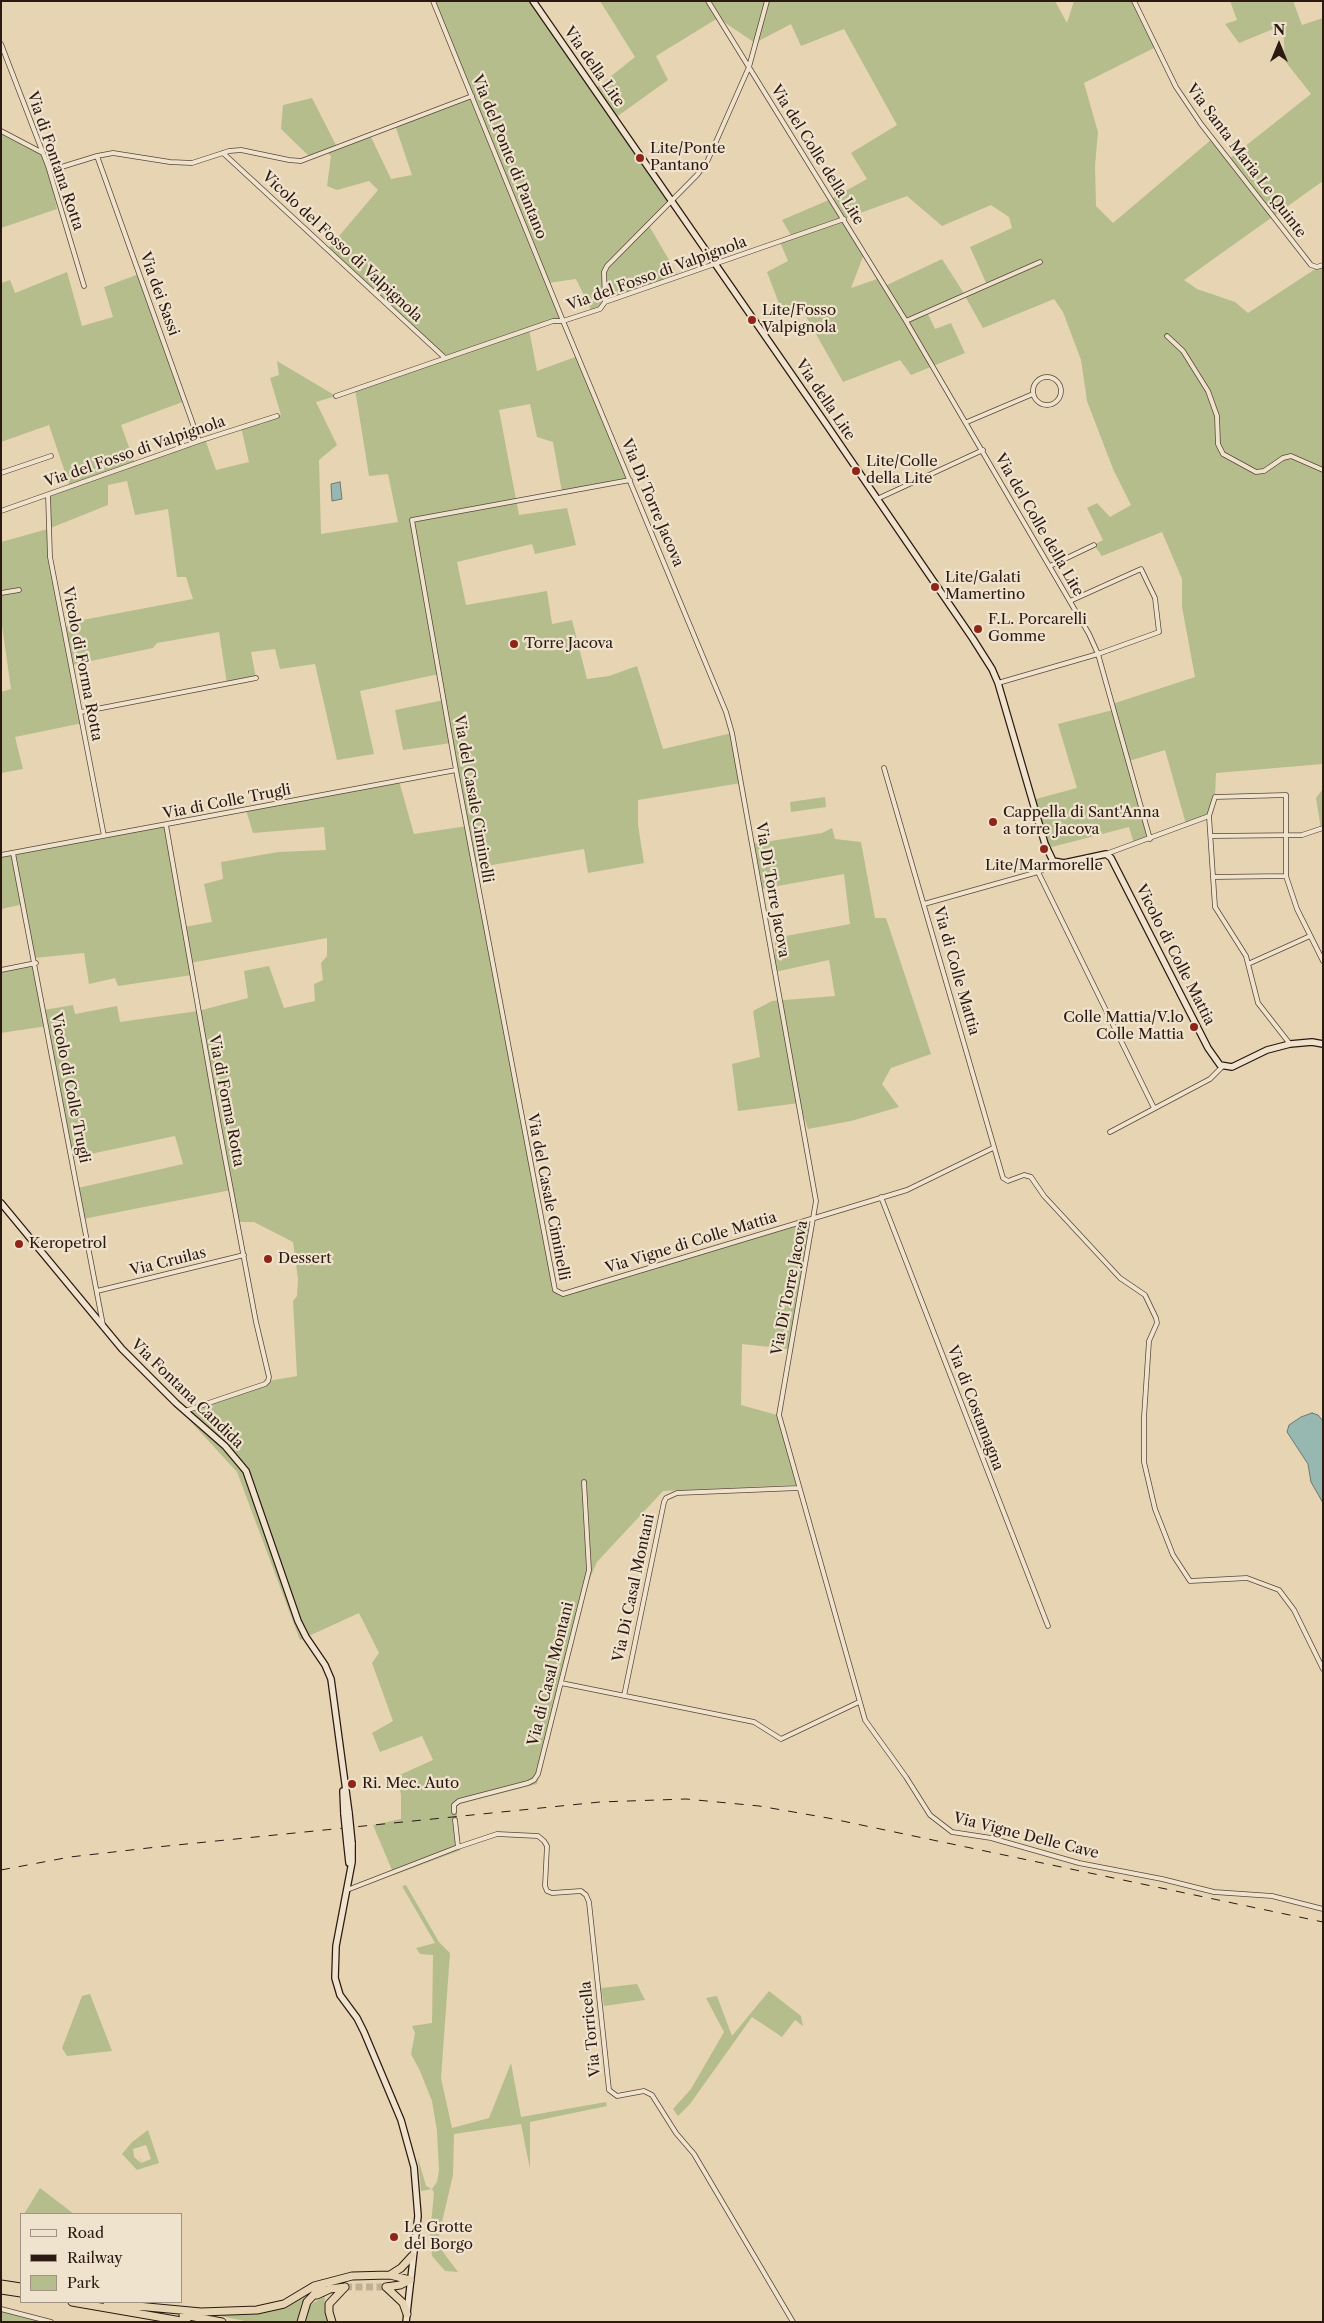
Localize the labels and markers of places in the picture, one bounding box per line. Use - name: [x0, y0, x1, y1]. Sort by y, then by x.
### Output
- place label: Lite/Ponte Pantano: [650, 140, 725, 175]
- marker: Lite/Ponte Pantano: [634, 152, 646, 164]
- place label: Lite/Fosso Valpignola: [762, 302, 836, 337]
- marker: Lite/Fosso Valpignola: [746, 314, 758, 326]
- place label: Lite/Colle della Lite: [866, 453, 938, 488]
- marker: Lite/Colle della Lite: [850, 465, 862, 477]
- place label: Lite/Galati Mamertino: [945, 569, 1025, 604]
- marker: Lite/Galati Mamertino: [929, 581, 941, 593]
- place label: F.L. Porcarelli Gomme: [988, 611, 1087, 646]
- marker: F.L. Porcarelli Gomme: [972, 623, 984, 635]
- place label: Torre Jacova: [524, 635, 613, 653]
- marker: Torre Jacova: [508, 638, 520, 650]
- place label: Cappella di Sant'Anna a torre Jacova: [1003, 804, 1160, 839]
- marker: Cappella di Sant'Anna a torre Jacova: [987, 816, 999, 828]
- marker: Lite/Marmorelle: [1038, 843, 1050, 855]
- place label: Lite/Marmorelle: [985, 857, 1103, 875]
- place label: Colle Mattia/V.lo Colle Mattia: [1063, 1009, 1184, 1044]
- marker: Colle Mattia/V.lo Colle Mattia: [1188, 1021, 1200, 1033]
- place label: Keropetrol: [29, 1235, 107, 1253]
- marker: Keropetrol: [13, 1238, 25, 1250]
- place label: Dessert: [278, 1250, 332, 1268]
- marker: Dessert: [262, 1253, 274, 1265]
- place label: Ri. Mec. Auto: [362, 1775, 459, 1793]
- marker: Ri. Mec. Auto: [346, 1778, 358, 1790]
- place label: Le Grotte del Borgo: [404, 2219, 473, 2254]
- marker: Le Grotte del Borgo: [388, 2231, 400, 2243]

